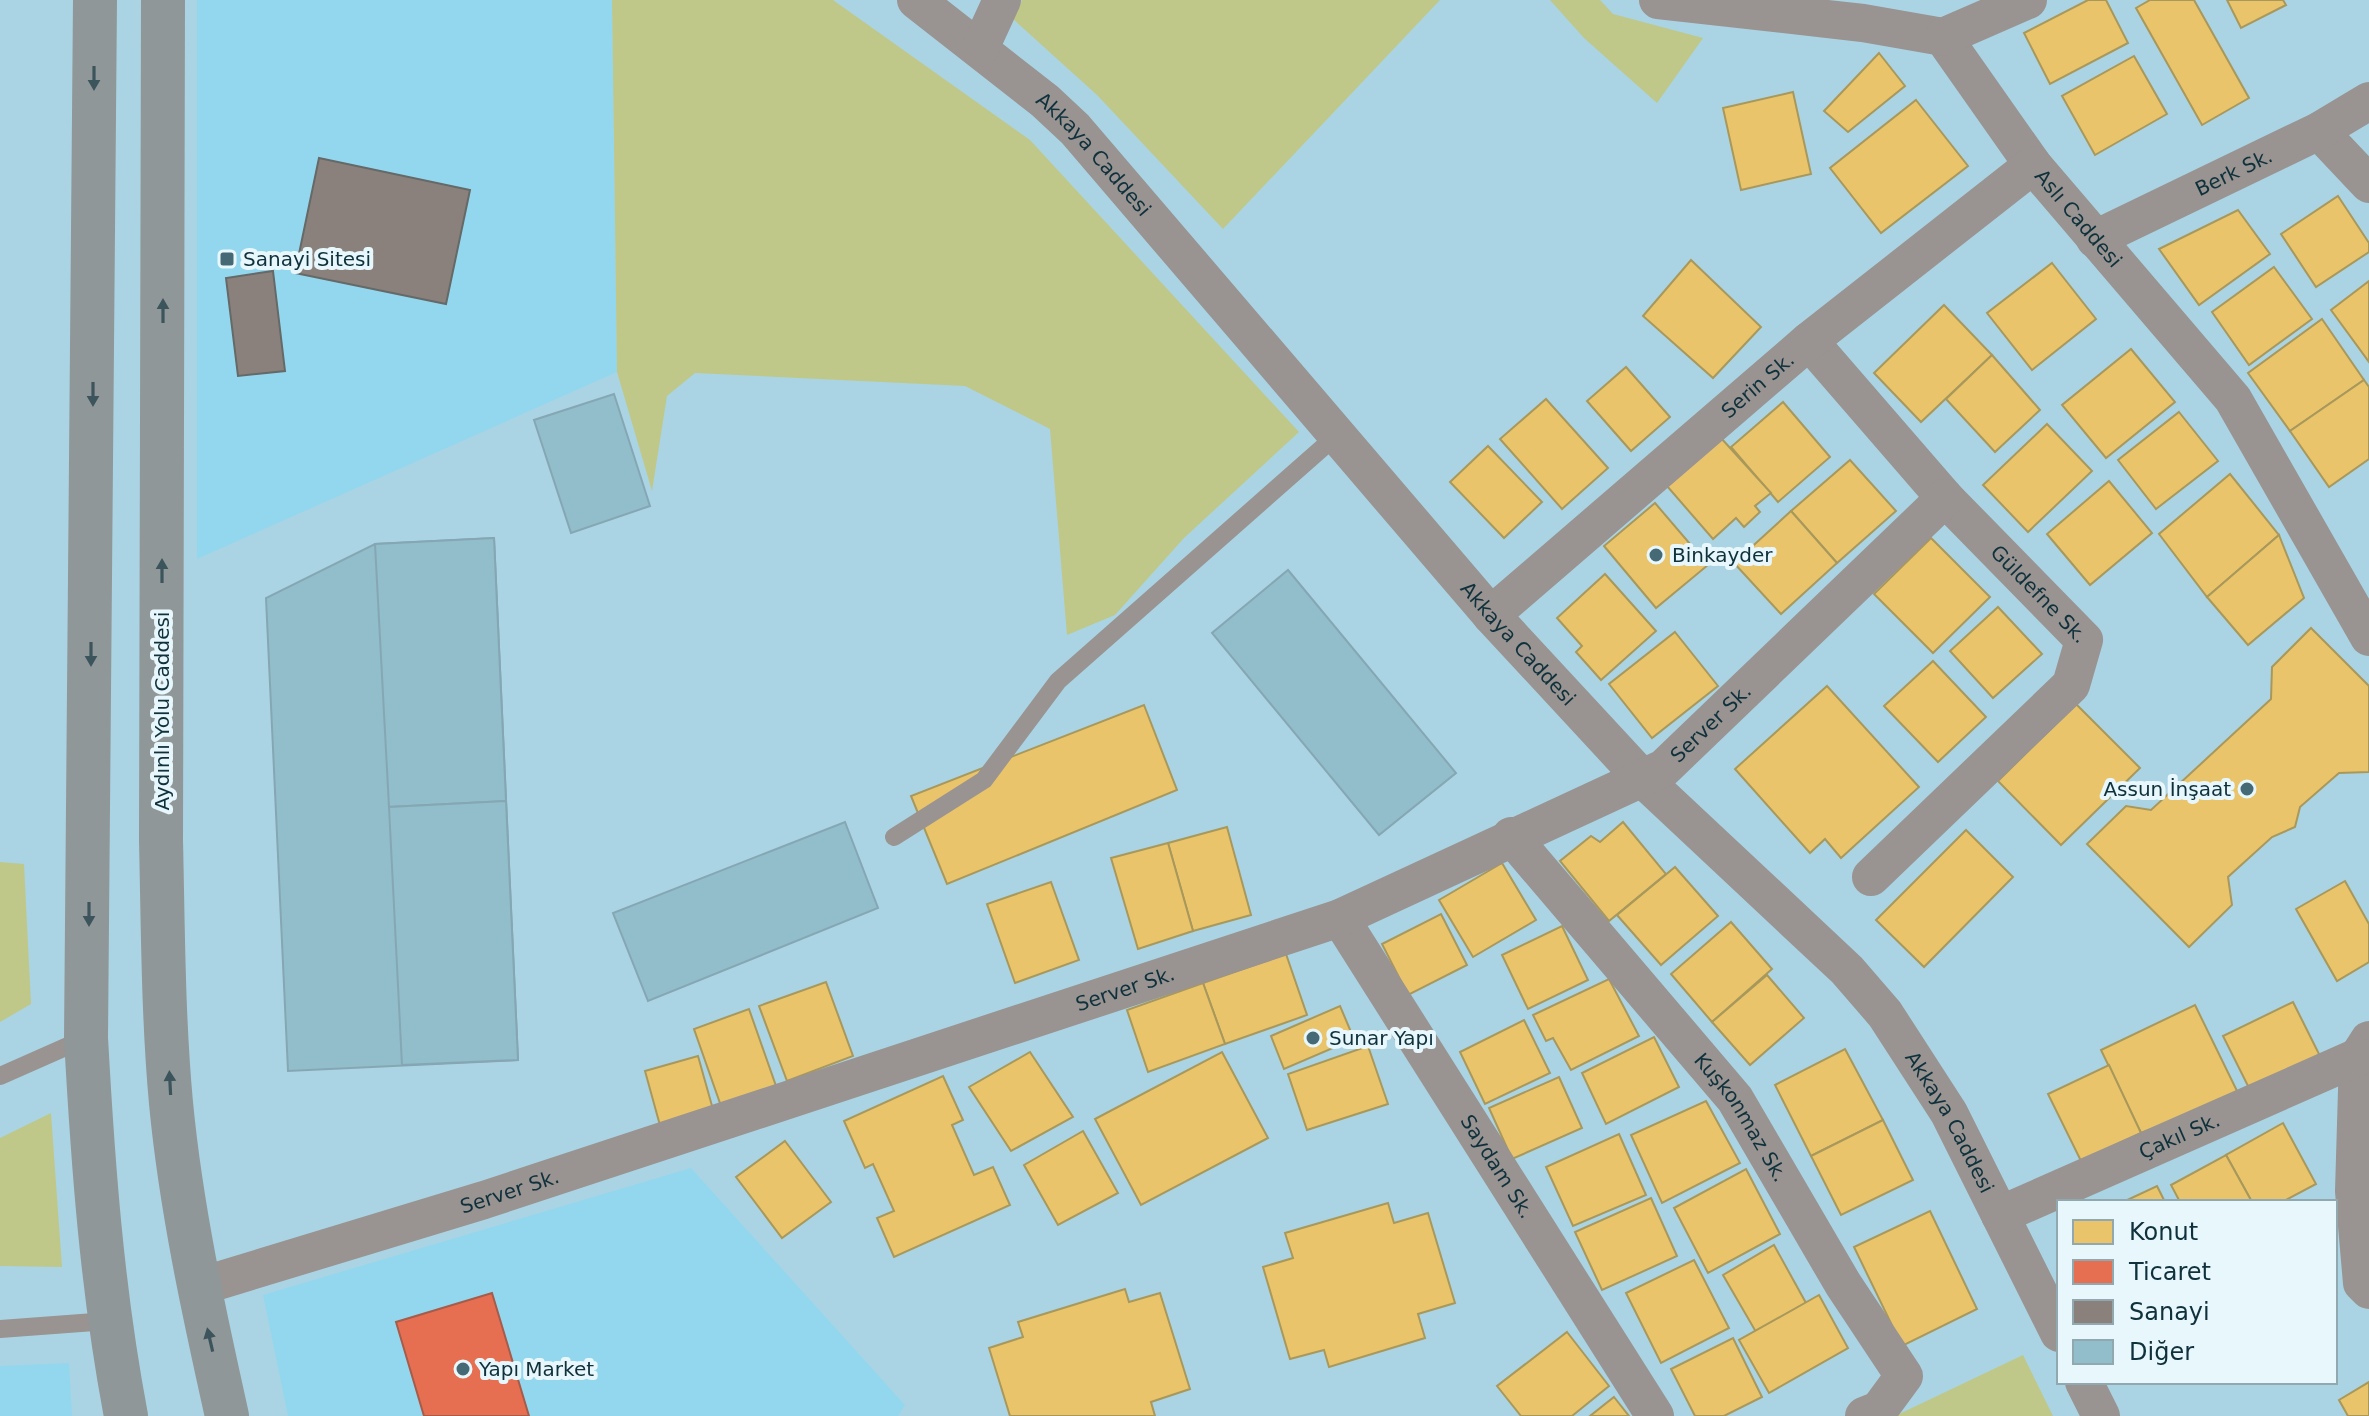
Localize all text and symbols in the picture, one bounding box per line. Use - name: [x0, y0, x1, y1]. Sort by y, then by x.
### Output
- one-way arrow: [88, 66, 100, 91]
- street label: Akkaya Caddesi: [1032, 87, 1156, 221]
- street label: Berk Sk.: [2191, 143, 2276, 201]
- street label: Aslı Caddesi: [2030, 164, 2127, 272]
- place label: Sanayi Sitesi: [243, 247, 371, 271]
- marker: Sanayi Sitesi: [218, 250, 236, 268]
- one-way arrow: [156, 298, 169, 323]
- street label: Serin Sk.: [1716, 347, 1799, 423]
- one-way arrow: [87, 382, 99, 407]
- street label: Güldefne Sk.: [1986, 540, 2092, 648]
- place label: Binkayder: [1672, 543, 1773, 567]
- marker: Binkayder: [1647, 546, 1665, 564]
- one-way arrow: [156, 558, 168, 583]
- street label: Akkaya Caddesi: [1456, 577, 1581, 710]
- street label: Aydınlı Yolu Caddesi: [150, 612, 174, 810]
- one-way arrow: [85, 642, 97, 667]
- street label: Server Sk.: [1665, 679, 1756, 767]
- place label: Assun İnşaat: [2103, 777, 2231, 801]
- marker: Assun İnşaat: [2238, 780, 2256, 798]
- one-way arrow: [83, 902, 95, 927]
- street label: Server Sk.: [1073, 961, 1178, 1016]
- place label: Sunar Yapı: [1329, 1026, 1434, 1050]
- marker: Sunar Yapı: [1304, 1029, 1322, 1047]
- street label: Akkaya Caddesi: [1900, 1047, 1999, 1197]
- street label: Kuşkonmaz Sk.: [1689, 1048, 1793, 1186]
- one-way arrow: [163, 1070, 176, 1095]
- street label: Çakıl Sk.: [2135, 1108, 2223, 1164]
- street label: Saydam Sk.: [1455, 1110, 1539, 1223]
- street label: Server Sk.: [457, 1164, 562, 1219]
- legend: [2057, 1200, 2337, 1384]
- text: Konut: [2129, 1218, 2198, 1246]
- text: Ticaret: [2128, 1258, 2211, 1286]
- text: Sanayi: [2129, 1298, 2210, 1326]
- one-way arrow: [203, 1327, 216, 1352]
- text: Diğer: [2129, 1338, 2194, 1366]
- place label: Yapı Market: [478, 1357, 594, 1381]
- marker: Yapı Market: [454, 1360, 472, 1378]

